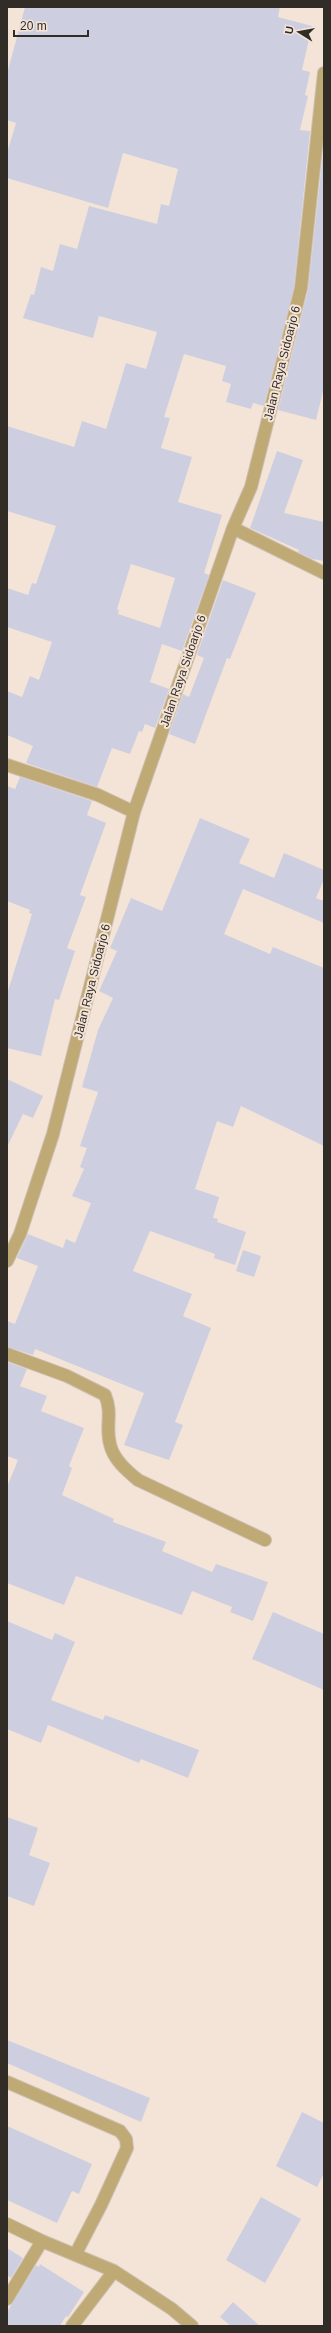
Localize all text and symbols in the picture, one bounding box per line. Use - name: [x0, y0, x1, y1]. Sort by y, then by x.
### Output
- scale bar: [14, 12, 88, 38]
- north arrow: [279, 12, 319, 52]
- text: 20 m: [20, 19, 47, 33]
- text: U: [283, 25, 296, 35]
- street label: Jalan Raya Sidoarjo 6: [261, 304, 303, 422]
- street label: Jalan Raya Sidoarjo 6: [157, 613, 209, 729]
- street label: Jalan Raya Sidoarjo 6: [71, 922, 113, 1040]

